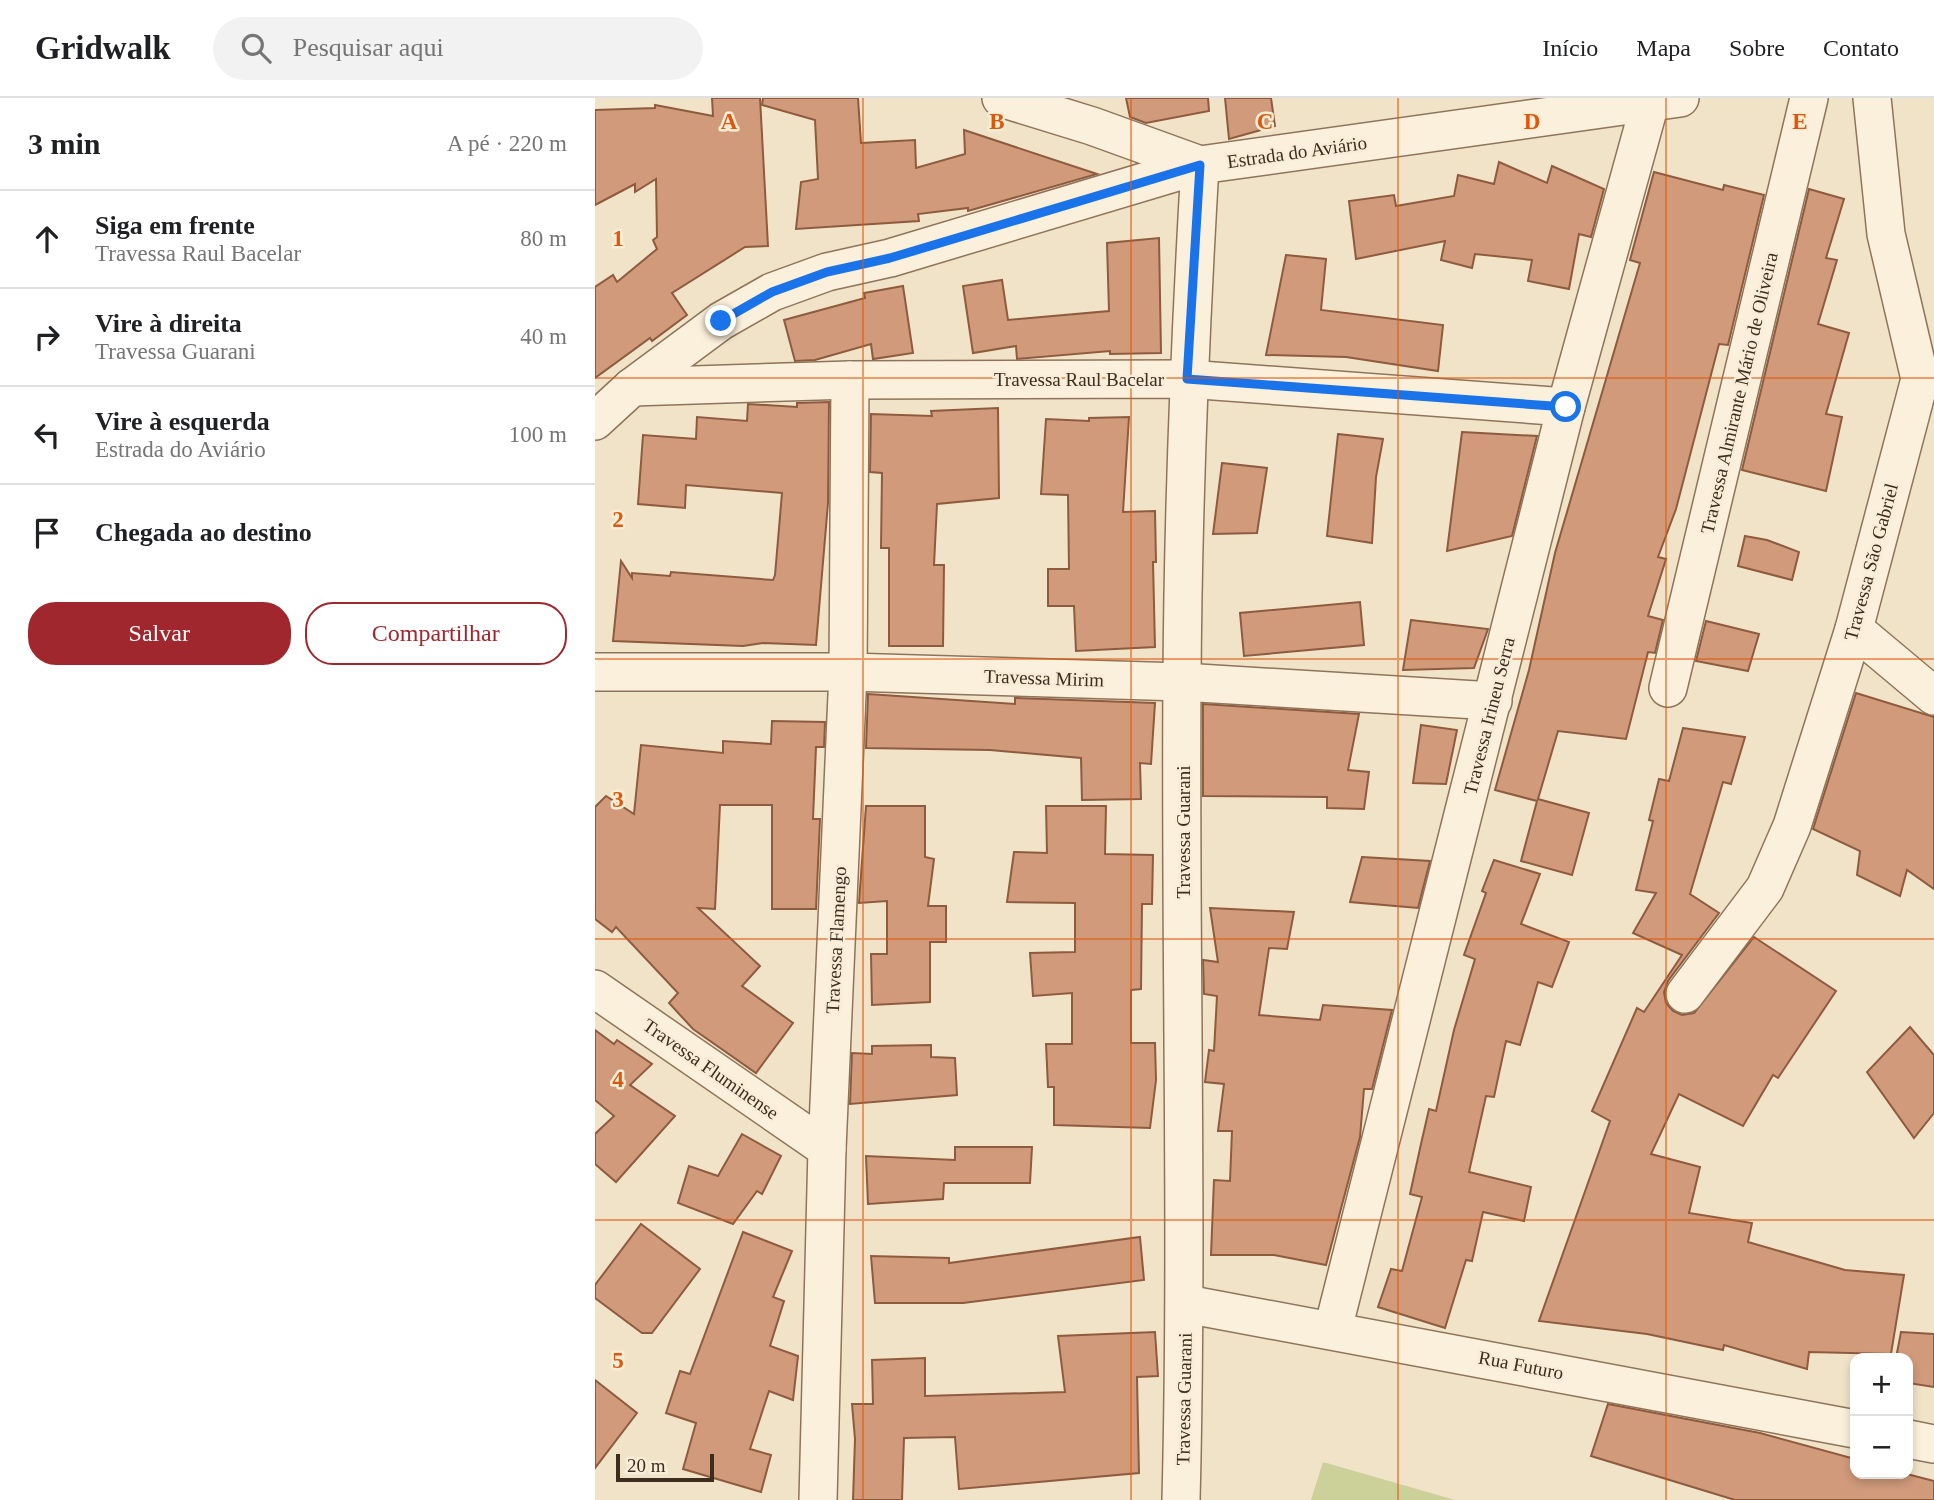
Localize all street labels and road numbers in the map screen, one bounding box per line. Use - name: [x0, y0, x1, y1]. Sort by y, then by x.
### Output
- street label: Estrada do Aviário: [1226, 132, 1368, 172]
- street label: Travessa Almirante Mário de Oliveira: [1696, 250, 1782, 536]
- street label: Travessa Raul Bacelar: [994, 369, 1165, 390]
- street label: Travessa São Gabriel: [1840, 481, 1902, 643]
- street label: Travessa Irineu Serra: [1459, 634, 1519, 797]
- street label: Travessa Mirim: [984, 665, 1105, 691]
- street label: Travessa Guarani: [1173, 766, 1194, 898]
- street label: Travessa Flamengo: [822, 866, 850, 1014]
- street label: Travessa Fluminense: [639, 1014, 783, 1124]
- street label: Travessa Guarani: [1172, 1332, 1196, 1466]
- street label: Rua Futuro: [1477, 1346, 1565, 1384]

